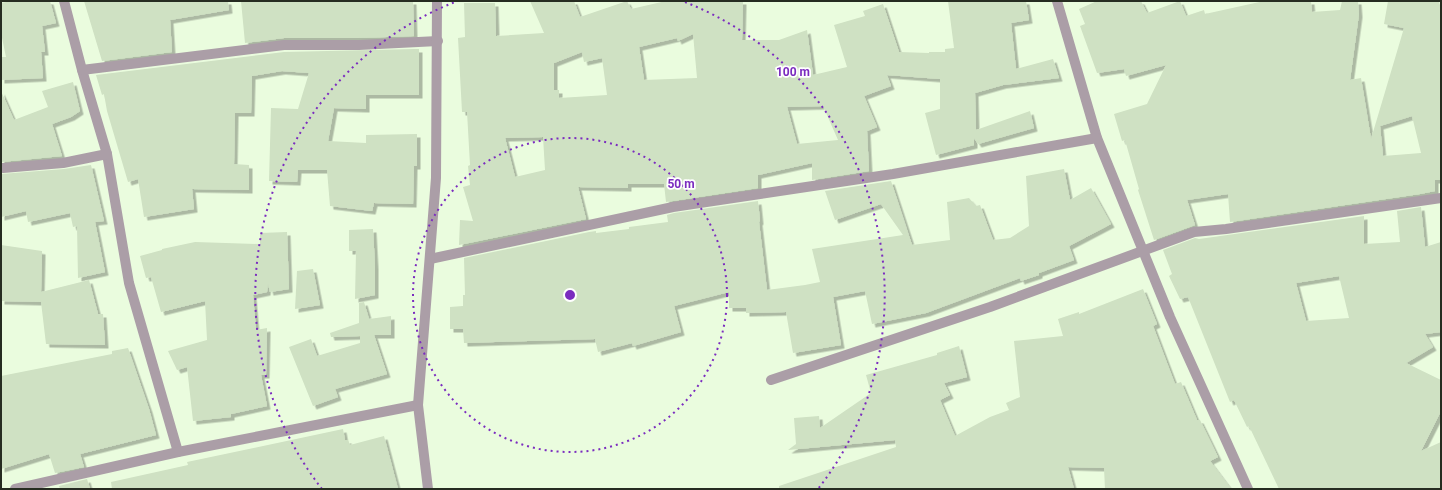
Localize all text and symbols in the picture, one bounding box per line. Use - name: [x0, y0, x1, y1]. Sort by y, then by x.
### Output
- text: 100 m: [776, 65, 810, 79]
- text: 50 m: [667, 177, 695, 191]
- centre of rings: [563, 288, 577, 302]

